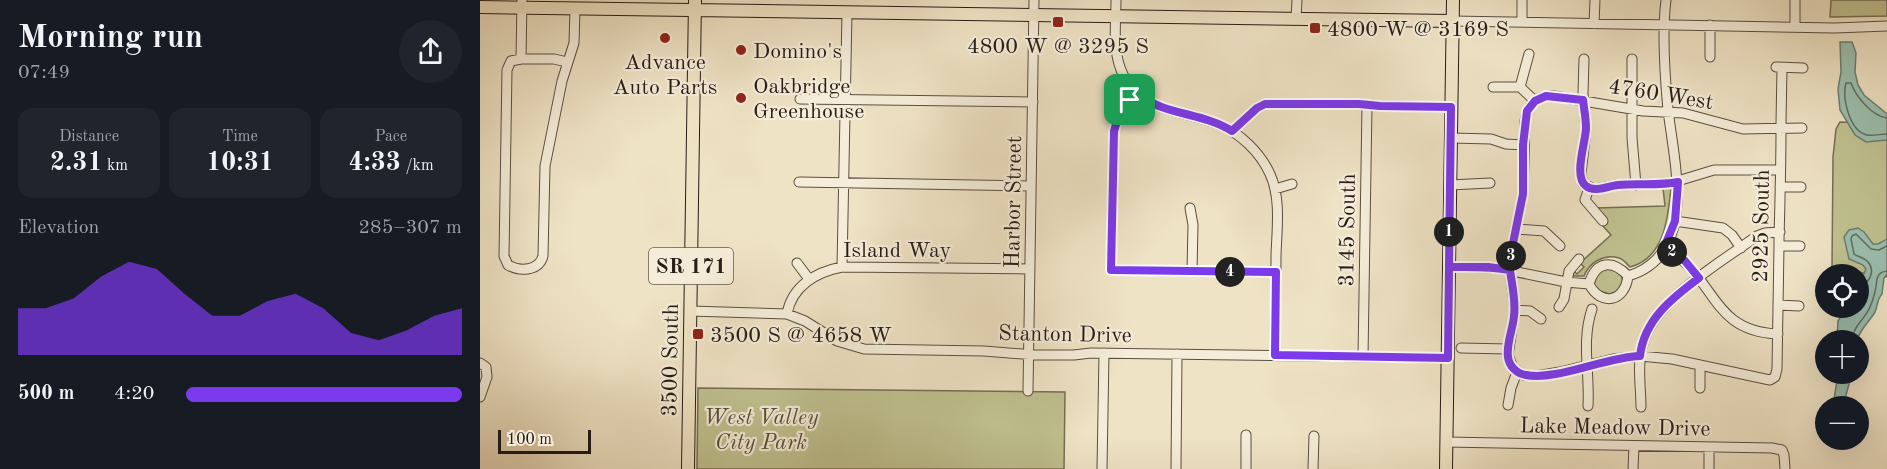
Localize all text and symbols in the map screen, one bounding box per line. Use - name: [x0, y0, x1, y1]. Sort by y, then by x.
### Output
- marker: 4800 W @ 3295 S: [1051, 15, 1065, 29]
- place label: 4800 W @ 3169 S: [1327, 19, 1509, 41]
- button: share: [399, 20, 462, 83]
- marker: 4800 W @ 3169 S: [1308, 21, 1322, 35]
- text: Morning run: [18, 22, 203, 55]
- marker: Advance Auto Parts: [658, 31, 672, 45]
- place label: 4800 W @ 3295 S: [967, 36, 1149, 58]
- place label: Domino's: [753, 41, 842, 63]
- marker: Domino's: [734, 43, 748, 57]
- place label: Advance Auto Parts: [613, 52, 717, 99]
- text: 07:49: [18, 63, 70, 83]
- pin: [1104, 74, 1155, 125]
- place label: Oakbridge Greenhouse: [753, 76, 864, 123]
- street label: 4760 West: [1607, 76, 1715, 114]
- icon: arrive: [1113, 83, 1146, 116]
- marker: Oakbridge Greenhouse: [734, 91, 748, 105]
- text: Distance: [59, 129, 119, 145]
- text: Time: [222, 129, 258, 145]
- text: Pace: [375, 129, 407, 145]
- street label: Harbor Street: [1002, 135, 1026, 269]
- text: 2.31: [50, 150, 103, 176]
- text: 10:31: [206, 150, 274, 176]
- text: 4:33: [348, 150, 401, 176]
- text: km: [103, 158, 128, 174]
- text: /km: [401, 158, 434, 174]
- street label: 2925 South: [1750, 169, 1774, 283]
- street label: 3145 South: [1336, 173, 1360, 287]
- pin: 1: [1434, 217, 1464, 247]
- text: Elevation: [18, 218, 99, 238]
- text: 285–307 m: [359, 218, 462, 238]
- text: 1: [1444, 224, 1454, 240]
- pin: 2: [1657, 237, 1687, 267]
- street label: Island Way: [843, 240, 952, 262]
- pin: 3: [1496, 241, 1526, 271]
- text: 2: [1667, 244, 1677, 260]
- road number: SR 171: [649, 248, 733, 284]
- text: 3: [1506, 248, 1516, 264]
- pin: 4: [1215, 257, 1245, 287]
- text: 4: [1225, 264, 1235, 280]
- map controls: [1815, 264, 1869, 450]
- button: locate: [1815, 264, 1869, 318]
- street label: 3500 South: [659, 303, 683, 417]
- street label: Stanton Drive: [998, 323, 1132, 347]
- place label: 3500 S @ 4658 W: [710, 325, 892, 347]
- marker: 3500 S @ 4658 W: [691, 327, 705, 341]
- button: +: [1815, 330, 1869, 384]
- text: 500 m: [18, 384, 74, 404]
- text: 4:20: [114, 384, 154, 404]
- button: −: [1815, 396, 1869, 450]
- park label: West Valley City Park: [704, 407, 819, 454]
- street label: Lake Meadow Drive: [1519, 415, 1711, 441]
- scale bar: [498, 427, 591, 454]
- text: 100 m: [507, 432, 552, 448]

